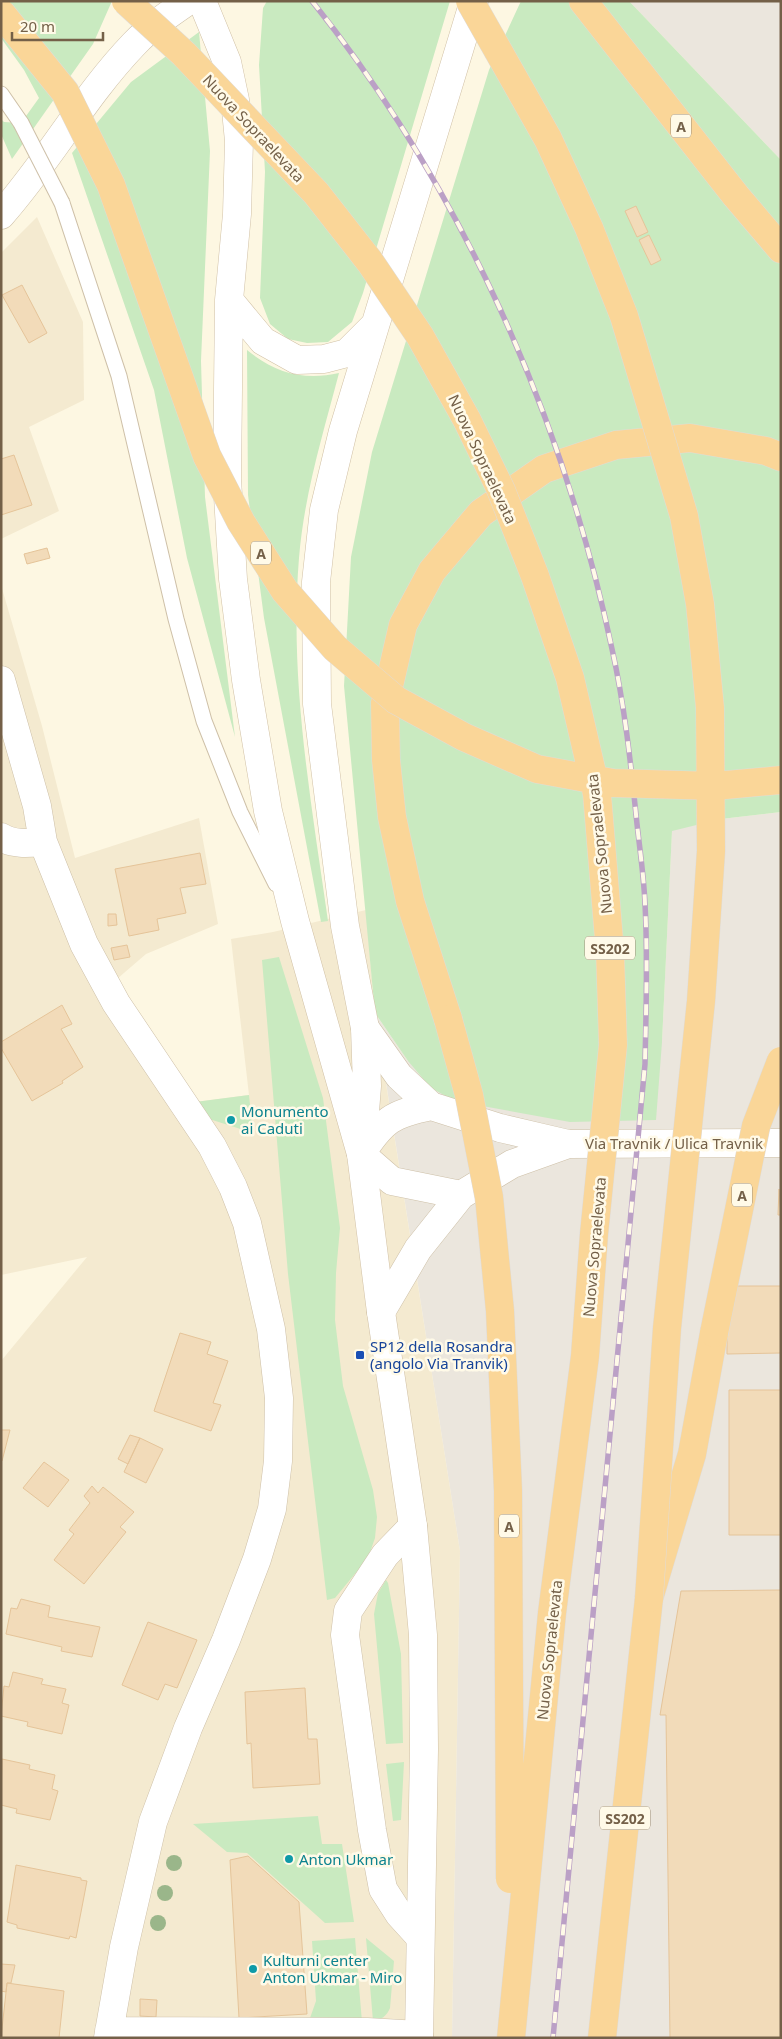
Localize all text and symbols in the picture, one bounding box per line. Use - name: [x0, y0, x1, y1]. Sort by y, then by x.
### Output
- scale bar: [12, 10, 104, 42]
- text: 20 m: [20, 16, 55, 36]
- street label: Nuova Sopraelevata: [199, 70, 309, 186]
- road number: A: [671, 114, 691, 138]
- street label: Nuova Sopraelevata: [444, 391, 522, 527]
- road number: A: [251, 542, 271, 564]
- street label: Nuova Sopraelevata: [582, 773, 616, 915]
- road number: SS202: [585, 936, 635, 960]
- place label: Monumento ai Caduti: [241, 1101, 328, 1138]
- marker: Monumento ai Caduti: [225, 1114, 237, 1126]
- street label: Via Travnik / Ulica Travnik: [585, 1133, 763, 1153]
- street label: Nuova Sopraelevata: [578, 1176, 610, 1318]
- road number: A: [732, 1184, 752, 1206]
- place label: SP12 della Rosandra (angolo Via Tranvik): [370, 1336, 513, 1373]
- marker: SP12 della Rosandra (angolo Via Tranvik): [354, 1349, 366, 1361]
- road number: A: [499, 1514, 519, 1538]
- street label: Nuova Sopraelevata: [532, 1579, 566, 1721]
- road number: SS202: [600, 1806, 650, 1830]
- place label: Anton Ukmar: [299, 1849, 393, 1869]
- marker: Anton Ukmar: [283, 1853, 295, 1865]
- place label: Kulturni center Anton Ukmar - Miro: [263, 1950, 402, 1987]
- marker: Kulturni center Anton Ukmar - Miro: [247, 1963, 259, 1975]

